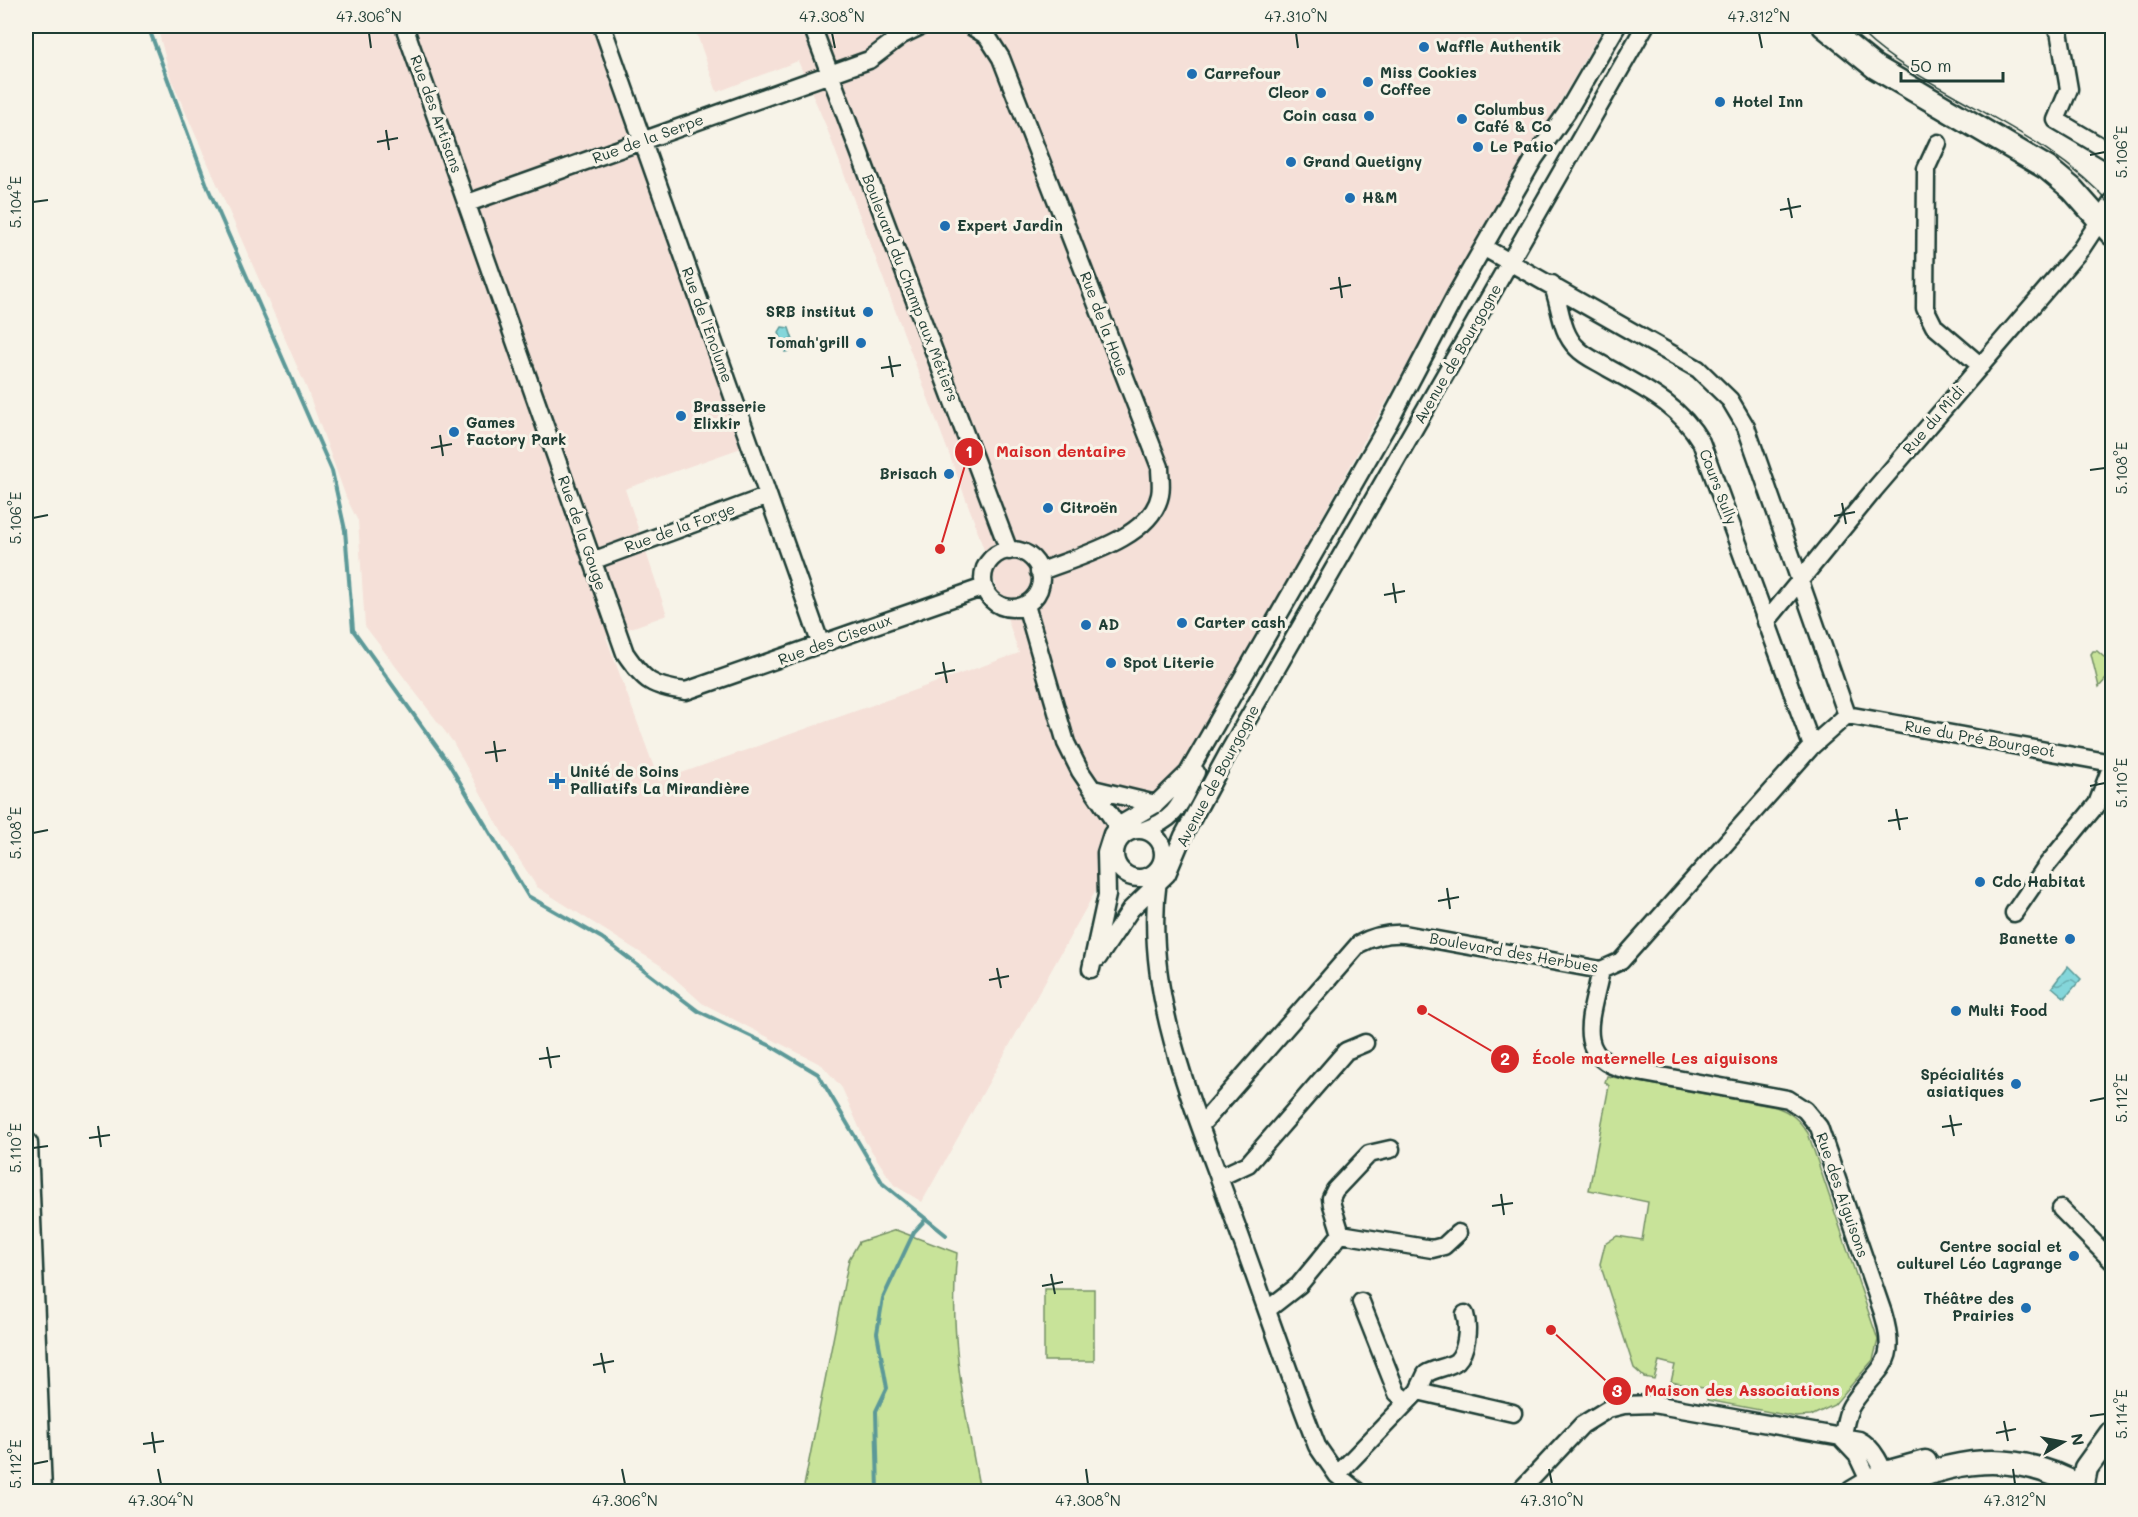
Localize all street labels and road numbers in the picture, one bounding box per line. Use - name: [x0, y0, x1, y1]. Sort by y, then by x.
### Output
- street label: Rue des Artisans: [406, 52, 468, 175]
- street label: Rue de la Serpe: [589, 109, 706, 168]
- street label: Boulevard du Champ aux Métiers: [858, 171, 964, 404]
- street label: Rue de l'Enclume: [678, 264, 738, 385]
- street label: Rue de la Houe: [1076, 268, 1134, 379]
- street label: Avenue de Bourgogne: [1409, 280, 1505, 427]
- street label: Rue du Midi: [1898, 381, 1969, 458]
- street label: Cours Sully: [1695, 446, 1743, 527]
- street label: Rue de la Gouge: [554, 473, 612, 592]
- street label: Rue de la Forge: [622, 498, 738, 556]
- street label: Rue des Ciseaux: [775, 609, 895, 669]
- street label: Avenue de Bourgogne: [1171, 701, 1263, 850]
- street label: Rue du Pré Bourgeot: [1903, 715, 2057, 761]
- street label: Boulevard des Herbues: [1428, 927, 1600, 977]
- street label: Rue des Aiguisons: [1812, 1129, 1874, 1260]

